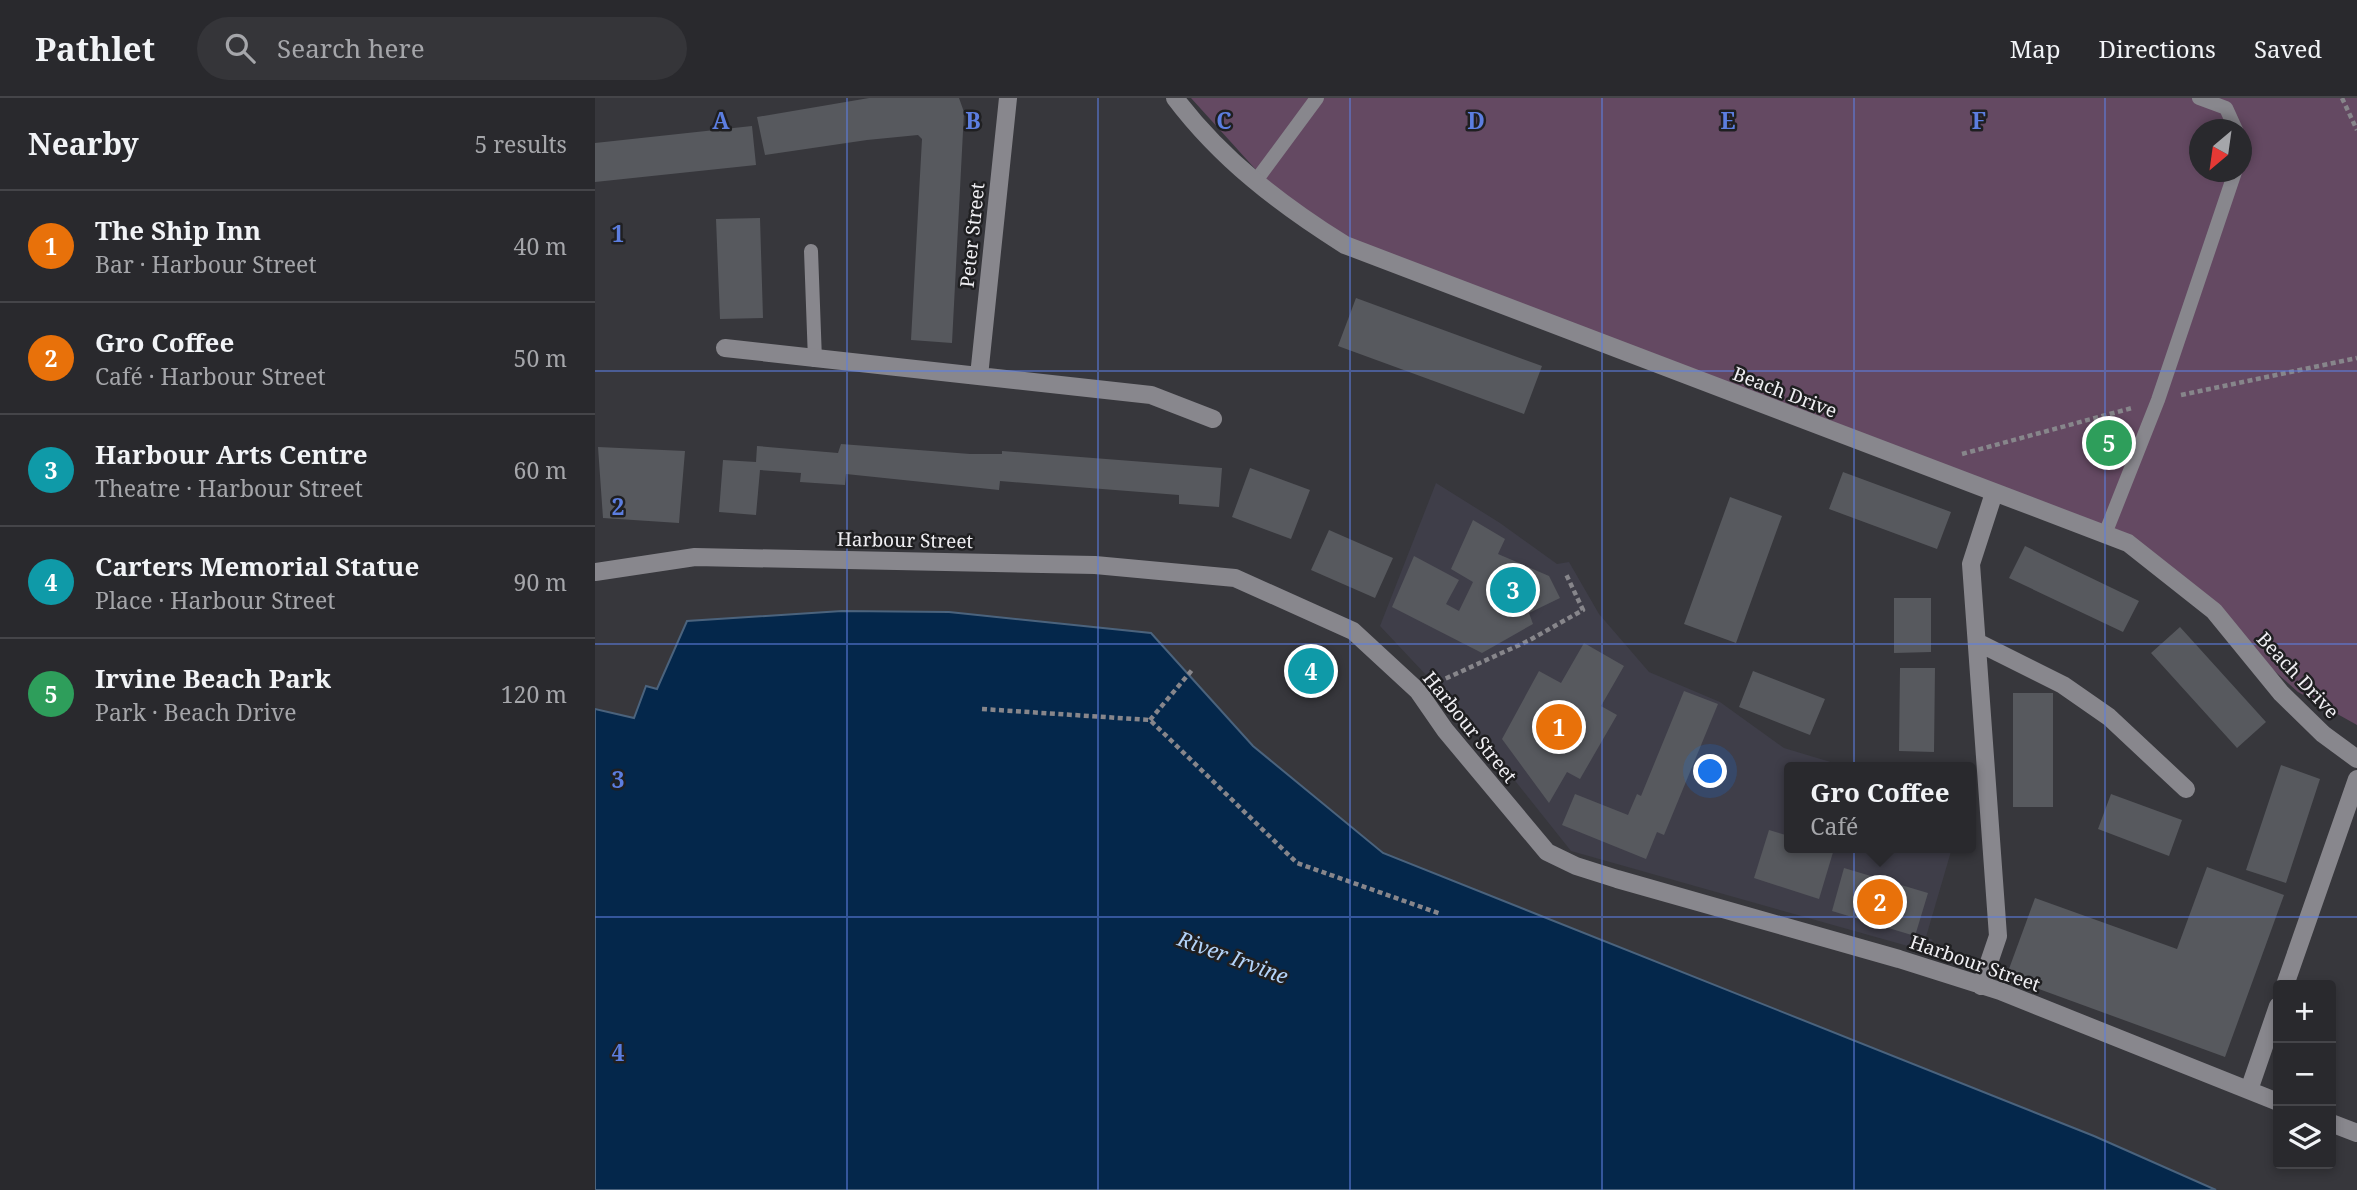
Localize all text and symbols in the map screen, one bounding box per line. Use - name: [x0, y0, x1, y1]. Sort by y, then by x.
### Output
- search box: [197, 17, 687, 80]
- text: Pathlet: [35, 26, 155, 71]
- icon: search: [221, 29, 259, 67]
- text: Search here: [277, 30, 425, 66]
- text: Map: [2010, 32, 2061, 65]
- text: Directions: [2099, 32, 2216, 65]
- text: Saved: [2254, 32, 2322, 65]
- text: A: [712, 104, 730, 136]
- text: B: [965, 104, 981, 136]
- text: C: [1216, 104, 1232, 136]
- text: D: [1467, 104, 1485, 136]
- text: E: [1720, 104, 1736, 136]
- text: F: [1972, 104, 1986, 136]
- north arrow: [2189, 119, 2252, 182]
- text: Nearby: [28, 123, 139, 164]
- text: 5 results: [474, 128, 567, 160]
- street label: Peter Street: [954, 181, 990, 289]
- text: The Ship Inn: [95, 212, 261, 248]
- text: 1: [612, 217, 625, 249]
- text: 1: [45, 230, 58, 262]
- text: 40 m: [514, 230, 567, 262]
- text: Bar · Harbour Street: [95, 248, 317, 280]
- text: Gro Coffee: [95, 324, 234, 360]
- text: 2: [45, 342, 58, 374]
- text: 50 m: [514, 342, 567, 374]
- text: Café · Harbour Street: [95, 360, 326, 392]
- street label: Beach Drive: [1729, 360, 1841, 424]
- pin: 5: [2086, 417, 2132, 469]
- text: Harbour Arts Centre: [95, 436, 368, 472]
- text: 3: [45, 454, 58, 486]
- text: 60 m: [514, 454, 567, 486]
- text: Theatre · Harbour Street: [95, 472, 363, 504]
- text: 2: [612, 490, 625, 522]
- street label: Harbour Street: [837, 526, 974, 554]
- text: Carters Memorial Statue: [95, 548, 419, 584]
- pin: 3: [1490, 564, 1536, 616]
- text: 4: [45, 566, 58, 598]
- text: 90 m: [514, 566, 567, 598]
- text: Place · Harbour Street: [95, 584, 335, 616]
- street label: Beach Drive: [2251, 626, 2345, 724]
- pin: 4: [1288, 645, 1334, 697]
- text: Irvine Beach Park: [95, 660, 331, 696]
- street label: Harbour Street: [1417, 666, 1523, 788]
- text: 5: [45, 678, 58, 710]
- text: 120 m: [501, 678, 567, 710]
- text: Park · Beach Drive: [95, 696, 297, 728]
- pin: 1: [1536, 701, 1582, 753]
- your location: [1693, 754, 1727, 788]
- popup: [1784, 762, 1976, 853]
- text: 3: [612, 763, 625, 795]
- text: Gro Coffee: [1810, 774, 1950, 810]
- text: Café: [1810, 810, 1858, 842]
- pin: 2: [1857, 876, 1903, 928]
- water label: River Irvine: [1173, 924, 1292, 990]
- street label: Harbour Street: [1906, 929, 2044, 998]
- map controls: [2273, 980, 2336, 1169]
- button: +: [2273, 980, 2336, 1043]
- text: 4: [612, 1036, 625, 1068]
- button: −: [2273, 1043, 2336, 1106]
- button: layers: [2273, 1106, 2336, 1169]

